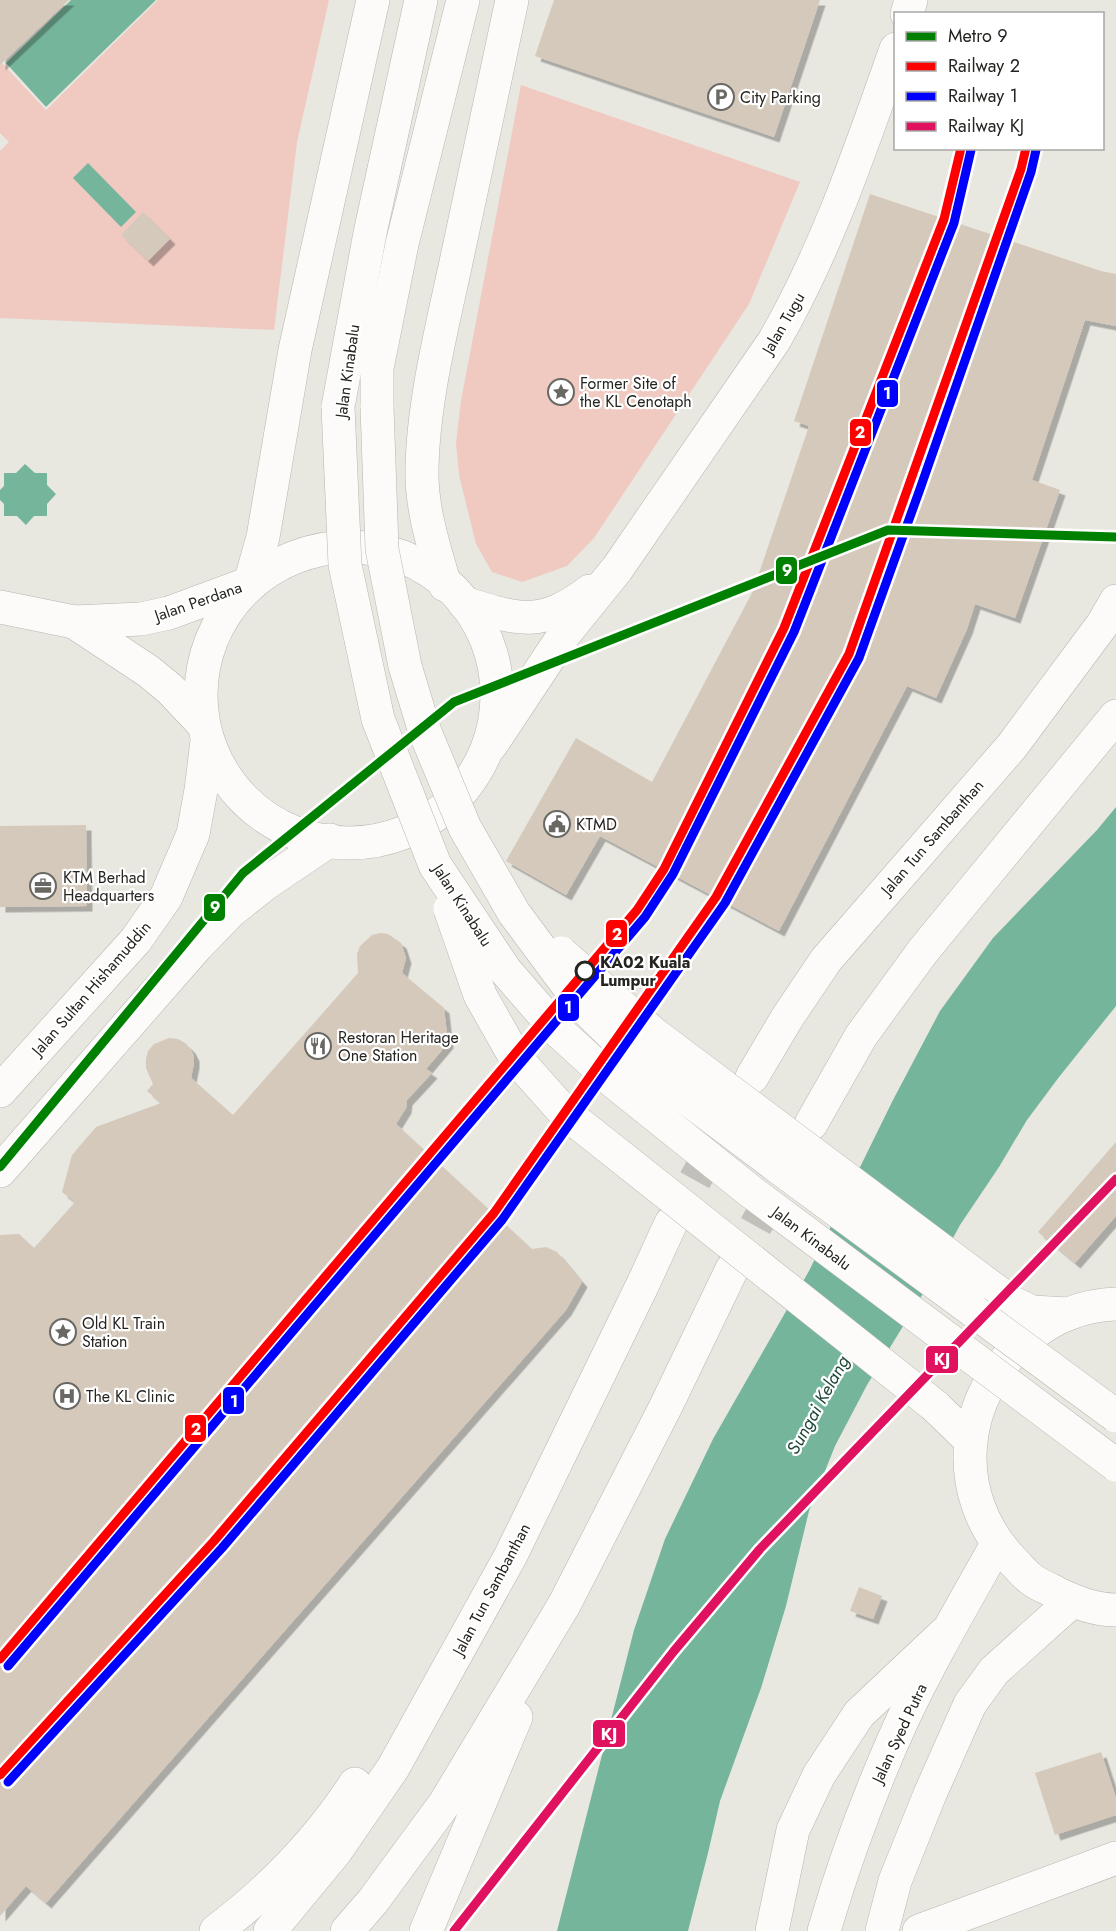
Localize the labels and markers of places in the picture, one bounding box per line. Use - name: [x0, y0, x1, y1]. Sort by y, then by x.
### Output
- parking icon: City Parking: [706, 82, 736, 112]
- place label: City Parking: [740, 86, 821, 109]
- place label: Former Site of the KL Cenotaph: [580, 372, 692, 413]
- place icon: Former Site of the KL Cenotaph: [546, 377, 576, 407]
- public building icon: KTMD: [542, 809, 572, 839]
- place label: KTMD: [576, 813, 617, 836]
- place label: KTM Berhad Headquarters: [63, 866, 154, 907]
- office icon: KTM Berhad Headquarters: [28, 871, 58, 901]
- place label: KA02 Kuala Lumpur: [600, 951, 690, 992]
- marker: KA02 Kuala Lumpur: [575, 961, 595, 981]
- place label: Restoran Heritage One Station: [338, 1026, 459, 1067]
- restaurant icon: Restoran Heritage One Station: [303, 1031, 333, 1061]
- place label: Old KL Train Station: [82, 1312, 165, 1353]
- place icon: Old KL Train Station: [48, 1317, 78, 1347]
- hospital icon: The KL Clinic: [52, 1381, 82, 1411]
- place label: The KL Clinic: [86, 1385, 175, 1408]

